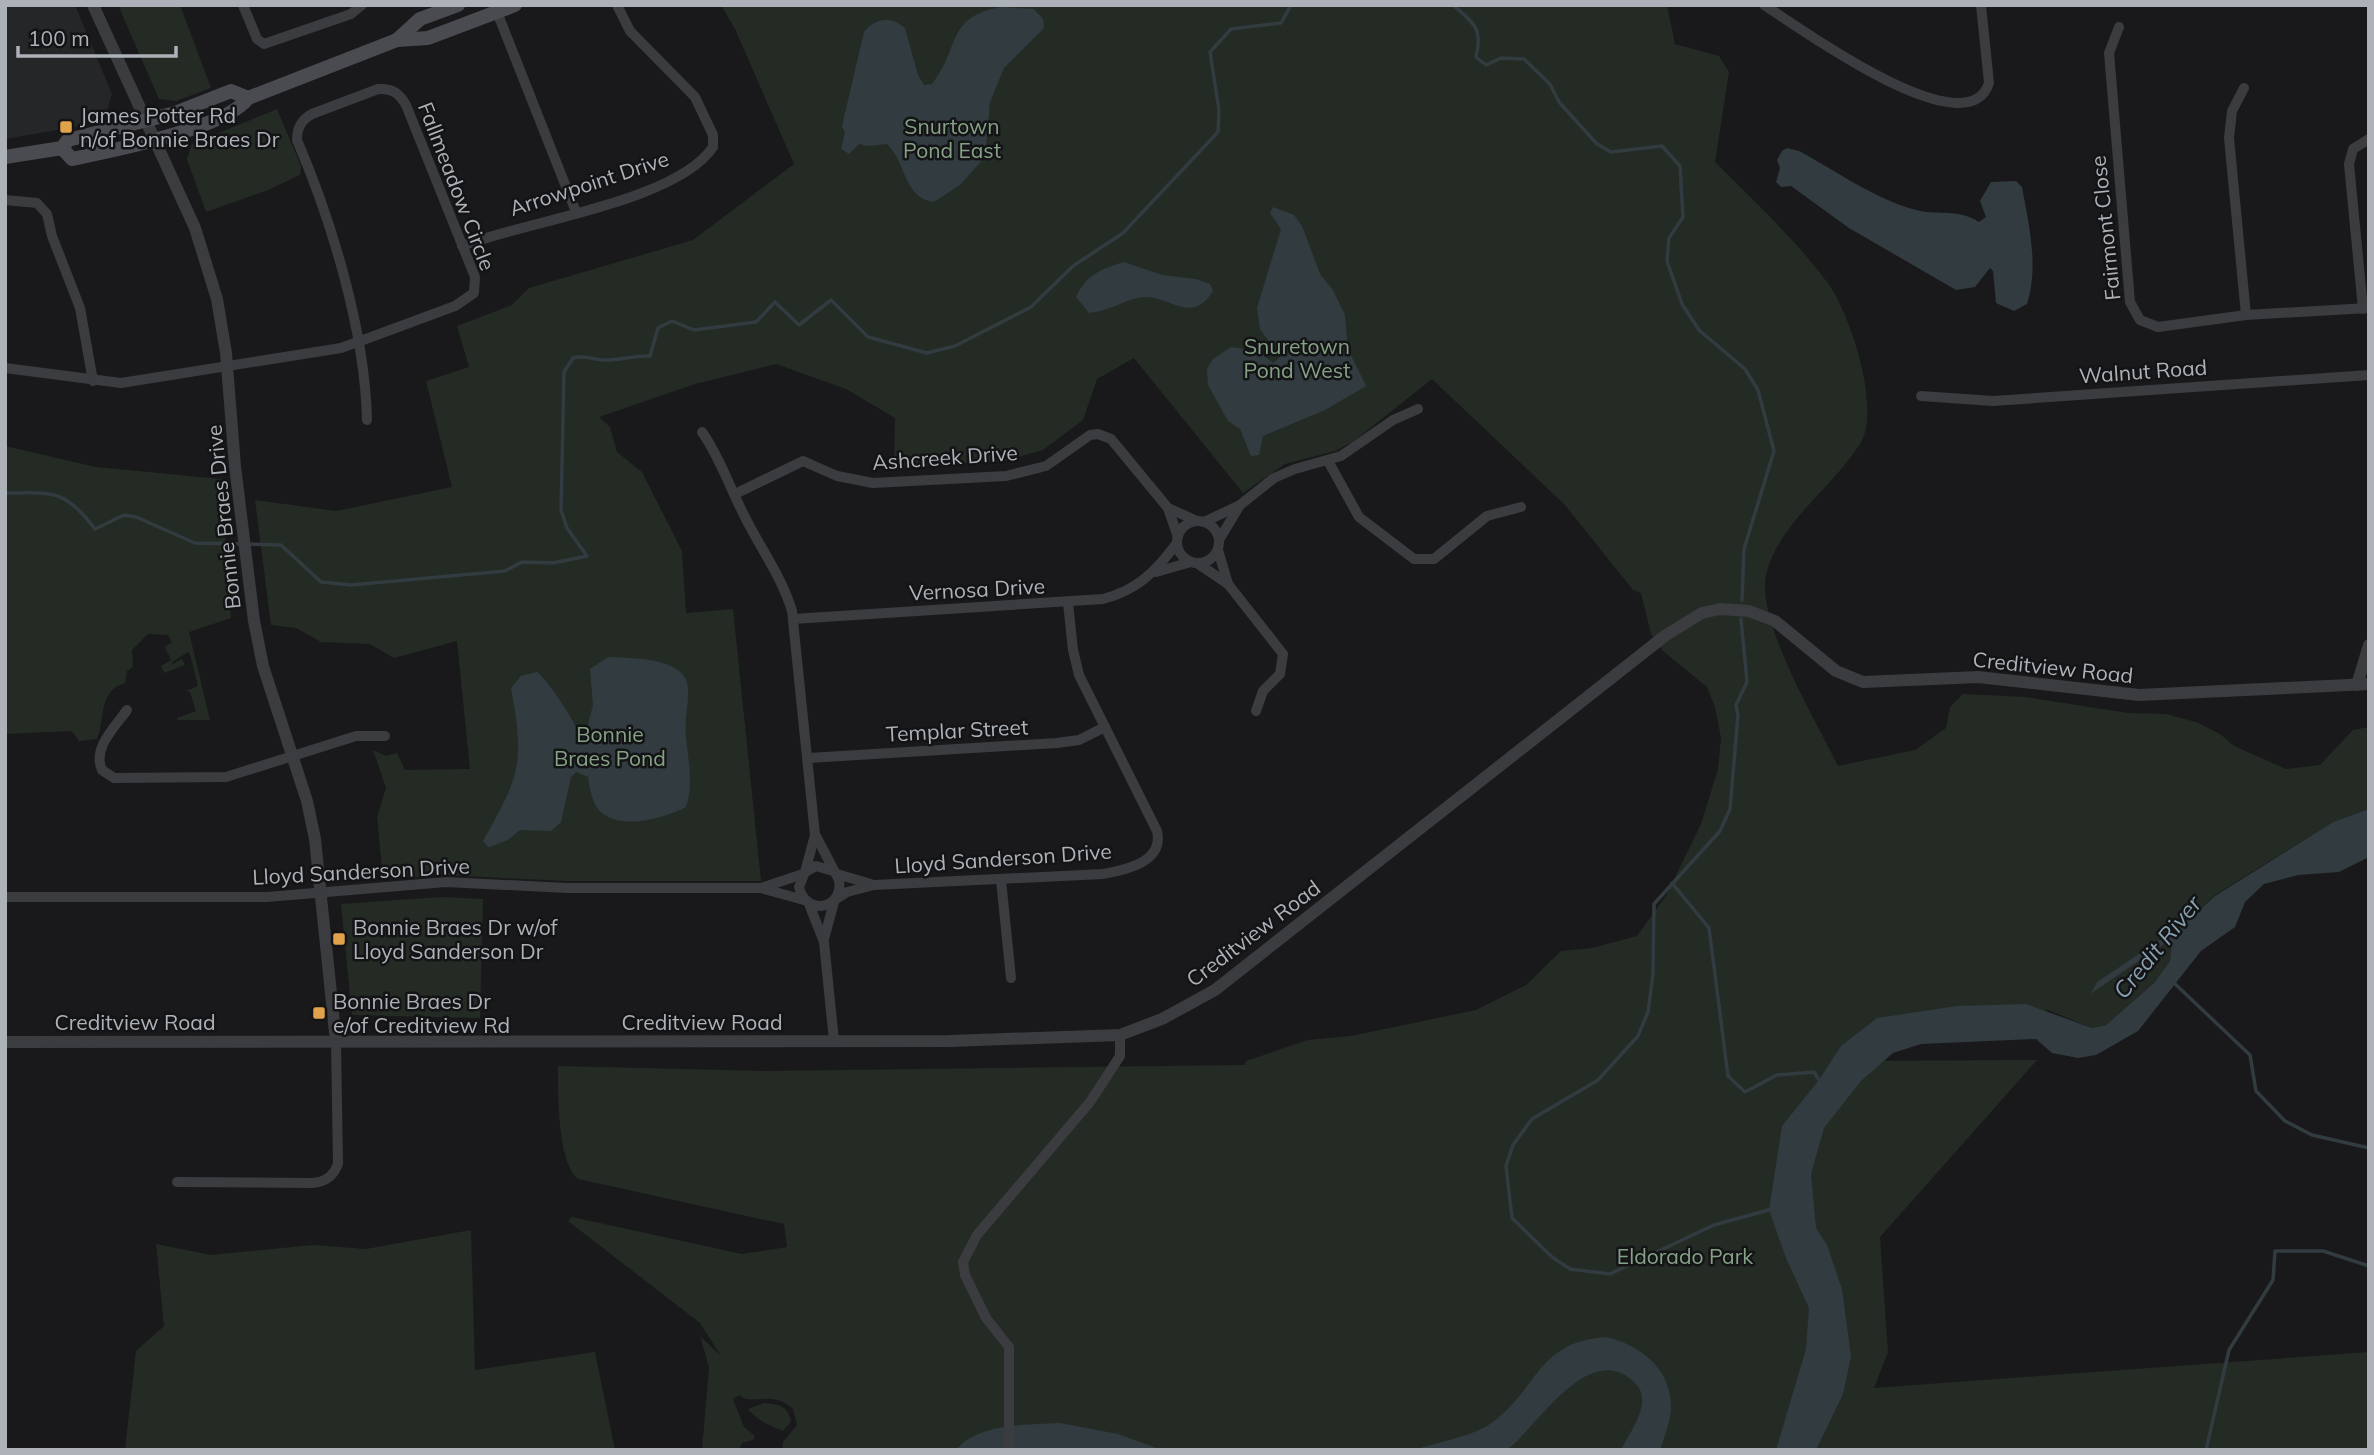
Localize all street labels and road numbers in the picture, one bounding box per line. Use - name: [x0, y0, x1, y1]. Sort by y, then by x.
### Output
- street label: Fallmeadow Circle: [413, 98, 501, 274]
- street label: Arrowpoint Drive: [506, 145, 672, 221]
- street label: Fairmont Close: [2084, 154, 2126, 302]
- street label: Walnut Road: [2078, 354, 2208, 388]
- street label: Bonnie Braes Drive: [200, 424, 246, 610]
- street label: Ashcreek Drive: [871, 439, 1019, 475]
- street label: Vernosa Drive: [908, 572, 1046, 606]
- street label: Creditview Road: [1972, 646, 2134, 688]
- street label: Templar Street: [885, 713, 1029, 747]
- street label: Lloyd Sanderson Drive: [893, 837, 1113, 879]
- street label: Lloyd Sanderson Drive: [252, 852, 470, 890]
- street label: Creditview Road: [1181, 874, 1325, 992]
- street label: Creditview Road: [54, 1009, 216, 1035]
- street label: Creditview Road: [621, 1009, 783, 1035]

